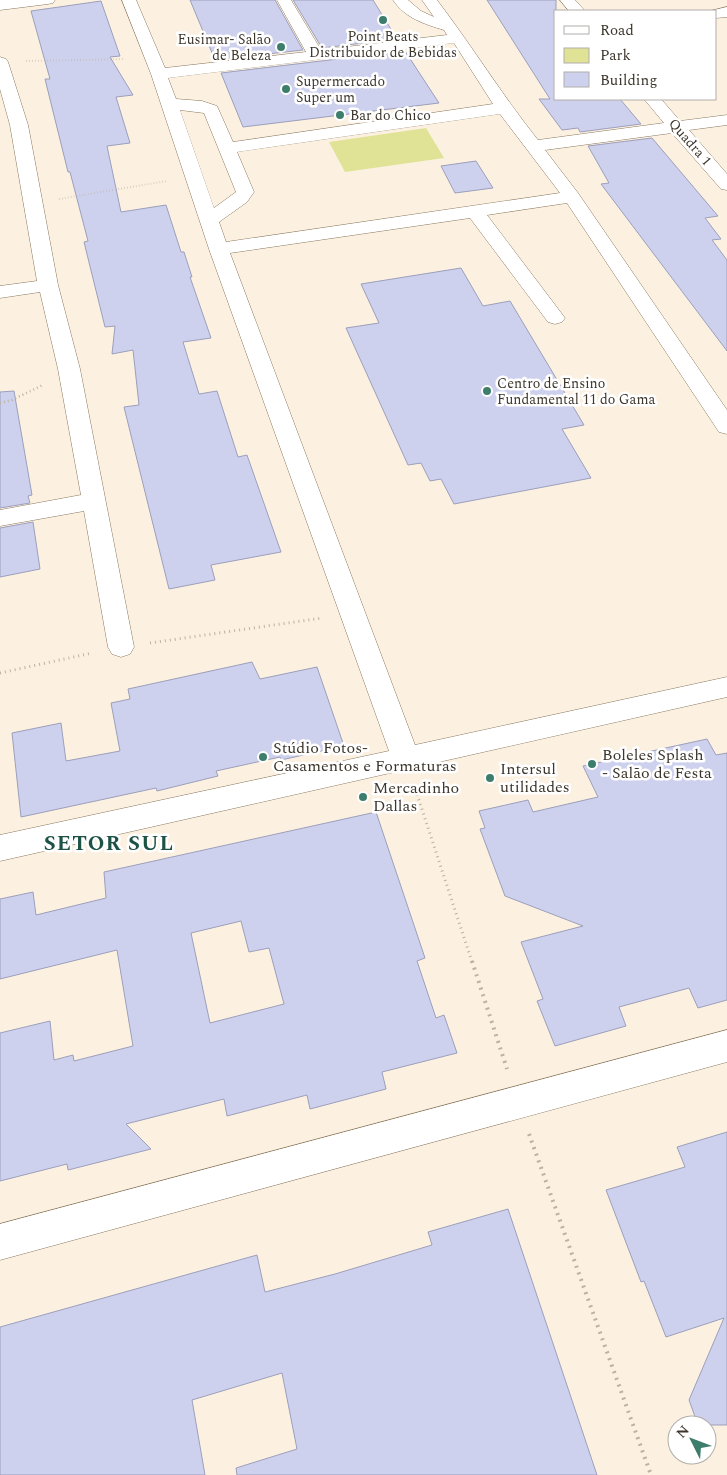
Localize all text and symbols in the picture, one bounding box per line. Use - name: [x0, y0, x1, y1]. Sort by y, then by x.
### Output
- legend: [554, 10, 717, 100]
- marker: Point Beats Distribuidor de Bebidas: [377, 14, 389, 26]
- text: Road: [600, 19, 634, 42]
- place label: Point Beats Distribuidor de Bebidas: [309, 26, 457, 63]
- place label: Eusimar- Salão de Beleza: [178, 29, 271, 66]
- marker: Eusimar- Salão de Beleza: [275, 41, 287, 53]
- text: Park: [600, 44, 631, 67]
- text: Building: [600, 69, 657, 92]
- place label: Supermercado Super um: [296, 71, 385, 108]
- marker: Supermercado Super um: [280, 83, 292, 95]
- place label: Bar do Chico: [350, 105, 431, 126]
- marker: Bar do Chico: [334, 109, 346, 121]
- street label: Quadra 1: [663, 114, 717, 170]
- place label: Centro de Ensino Fundamental 11 do Gama: [497, 373, 655, 410]
- marker: Centro de Ensino Fundamental 11 do Gama: [481, 385, 493, 397]
- place label: Stúdio Fotos- Casamentos e Formaturas: [273, 736, 457, 778]
- place label: Boleles Splash - Salão de Festa: [602, 743, 712, 785]
- marker: Stúdio Fotos- Casamentos e Formaturas: [257, 751, 269, 763]
- place label: Intersul utilidades: [500, 757, 570, 799]
- marker: Boleles Splash - Salão de Festa: [586, 758, 598, 770]
- marker: Intersul utilidades: [484, 772, 496, 784]
- place label: Mercadinho Dallas: [373, 776, 459, 818]
- marker: Mercadinho Dallas: [357, 791, 369, 803]
- district label: SETOR SUL: [44, 828, 174, 860]
- north arrow: [667, 1415, 717, 1465]
- text: N: [671, 1420, 694, 1443]

